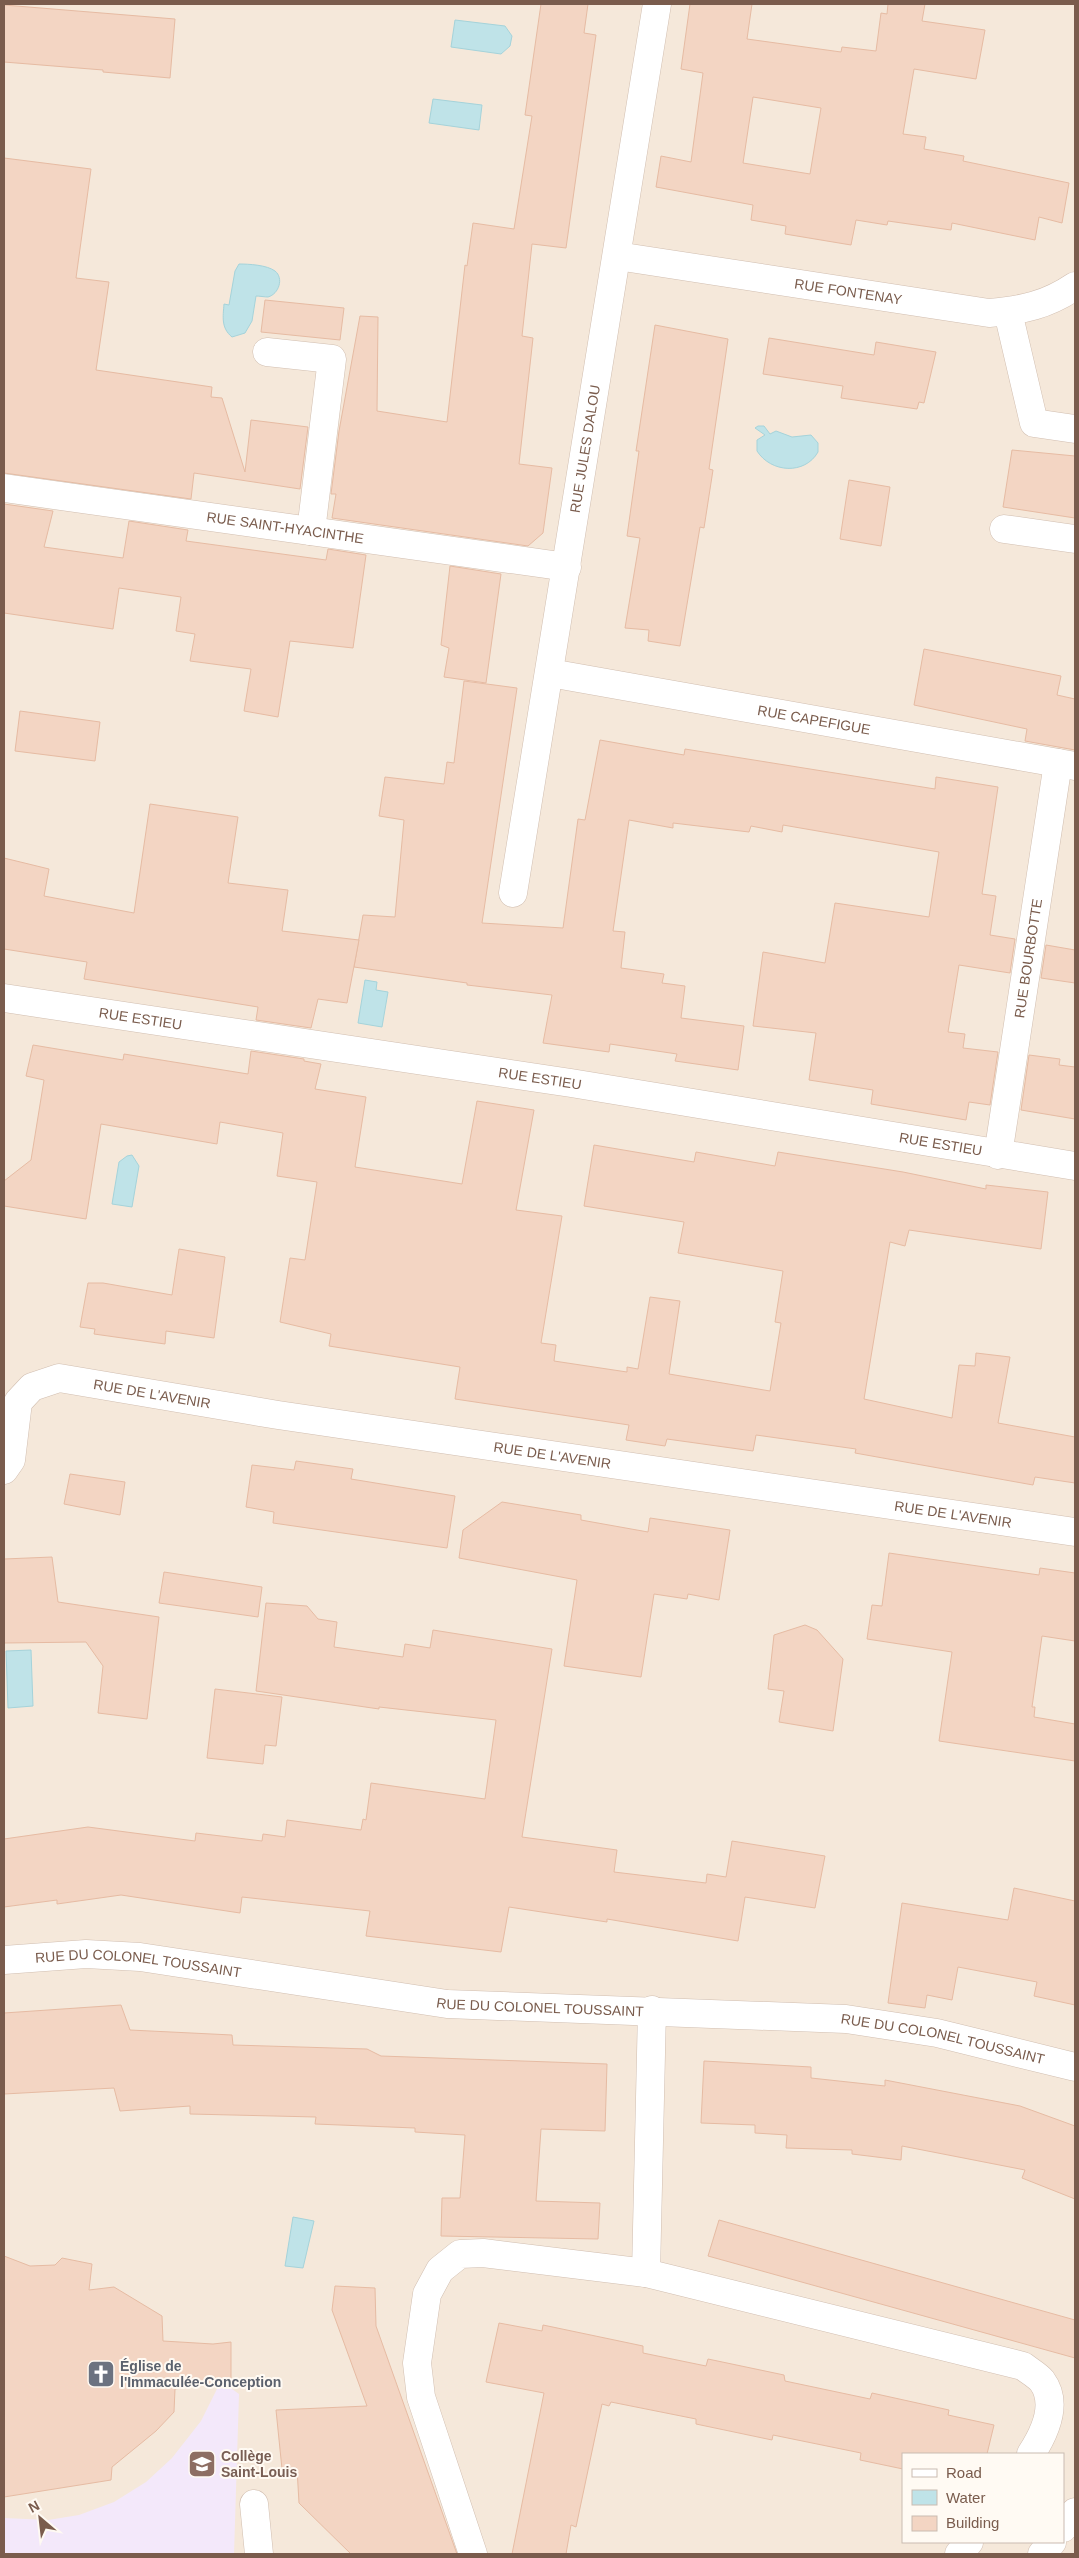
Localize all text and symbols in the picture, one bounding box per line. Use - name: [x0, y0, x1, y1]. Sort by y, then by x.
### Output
- street label: RUE FONTENAY: [793, 275, 904, 308]
- street label: RUE JULES DALOU: [567, 384, 603, 514]
- street label: RUE SAINT-HYACINTHE: [206, 509, 365, 546]
- street label: RUE CAPEFIGUE: [756, 702, 872, 738]
- street label: RUE BOURBOTTE: [1011, 897, 1045, 1019]
- street label: RUE ESTIEU: [98, 1004, 183, 1033]
- street label: RUE ESTIEU: [497, 1064, 583, 1093]
- street label: RUE ESTIEU: [898, 1129, 983, 1159]
- street label: RUE DE L'AVENIR: [92, 1376, 212, 1411]
- street label: RUE DE L'AVENIR: [493, 1439, 612, 1472]
- street label: RUE DE L'AVENIR: [893, 1498, 1013, 1531]
- street label: RUE DU COLONEL TOUSSAINT: [35, 1946, 243, 1980]
- street label: RUE DU COLONEL TOUSSAINT: [435, 1994, 645, 2019]
- street label: RUE DU COLONEL TOUSSAINT: [840, 2010, 1047, 2067]
- place label: Église de l'Immaculée-Conception: [120, 2358, 281, 2390]
- church icon: Église de l'Immaculée-Conception: [86, 2359, 116, 2389]
- place label: Collège Saint-Louis: [221, 2448, 297, 2480]
- school or university icon: Collège Saint-Louis: [187, 2449, 217, 2479]
- legend: [902, 2453, 1064, 2543]
- text: Road: [946, 2464, 982, 2481]
- text: Water: [946, 2489, 985, 2506]
- north arrow: [15, 2493, 65, 2543]
- text: N: [26, 2497, 42, 2516]
- text: Building: [946, 2514, 999, 2531]

